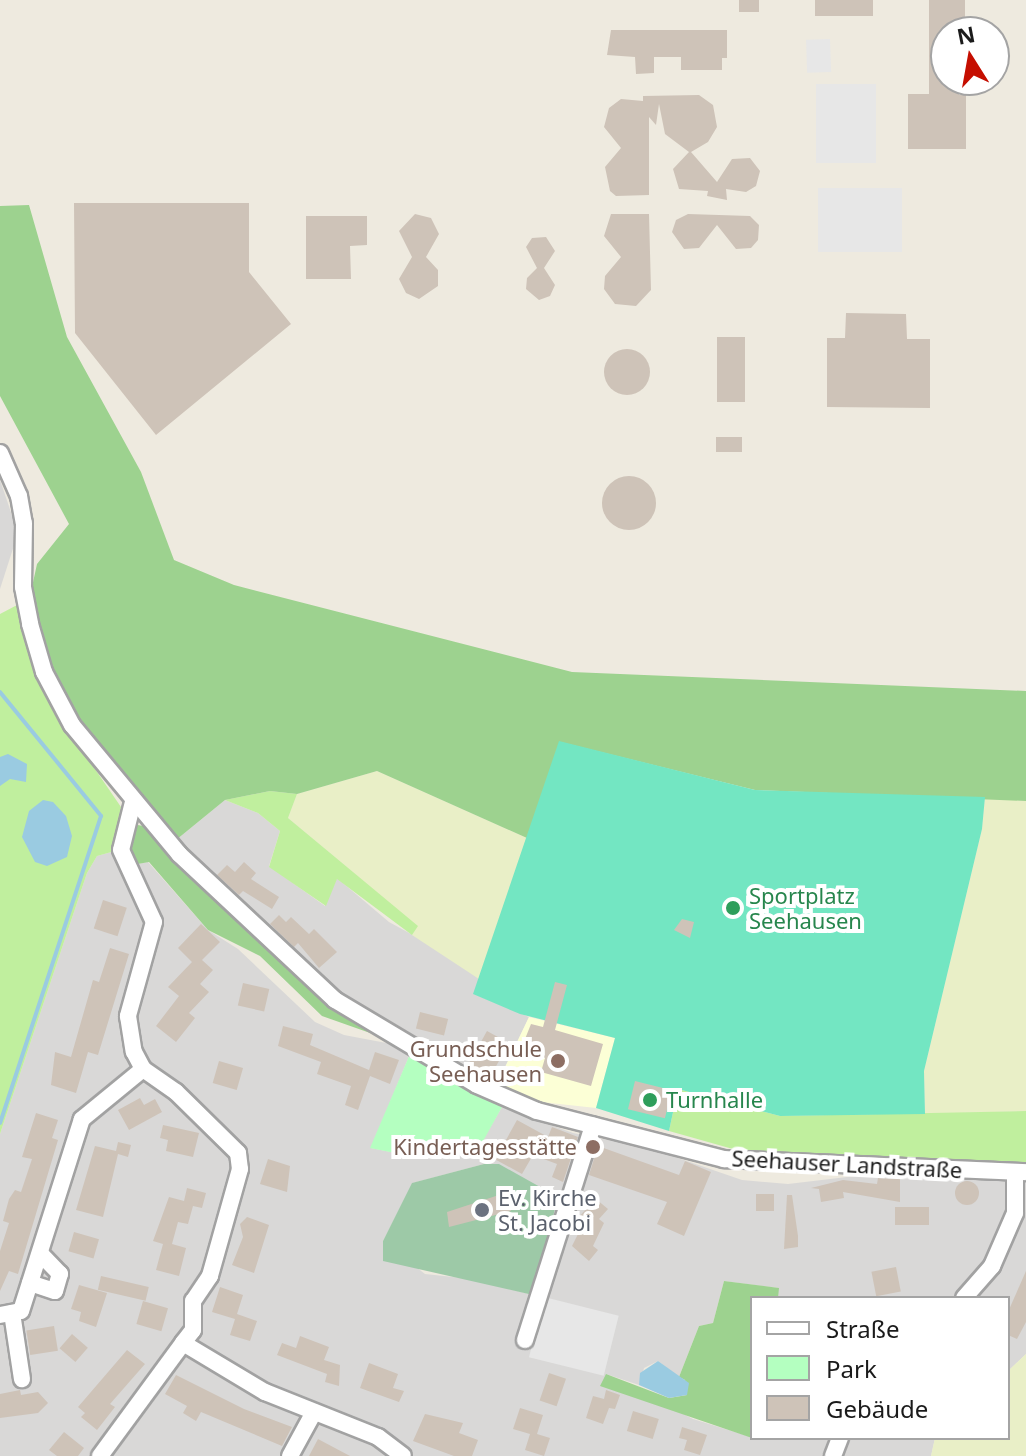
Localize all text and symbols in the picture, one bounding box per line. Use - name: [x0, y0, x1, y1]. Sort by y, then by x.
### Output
- north arrow: [930, 16, 1010, 96]
- text: N: [954, 18, 977, 51]
- place label: Sportplatz Seehausen: [749, 882, 862, 934]
- marker: Sportplatz Seehausen: [724, 899, 742, 917]
- place label: Grundschule Seehausen: [410, 1035, 542, 1086]
- marker: Grundschule Seehausen: [549, 1052, 567, 1070]
- place label: Turnhalle: [666, 1087, 763, 1113]
- marker: Turnhalle: [641, 1091, 659, 1109]
- place label: Kindertagesstätte: [393, 1134, 577, 1160]
- marker: Kindertagesstätte: [584, 1138, 602, 1156]
- street label: Seehauser Landstraße: [731, 1145, 963, 1183]
- place label: Ev. Kirche St. Jacobi: [498, 1184, 597, 1236]
- marker: Ev. Kirche St. Jacobi: [473, 1201, 491, 1219]
- legend: [750, 1296, 1010, 1440]
- text: Straße: [826, 1312, 899, 1345]
- text: Park: [826, 1352, 877, 1385]
- text: Gebäude: [826, 1392, 928, 1425]

